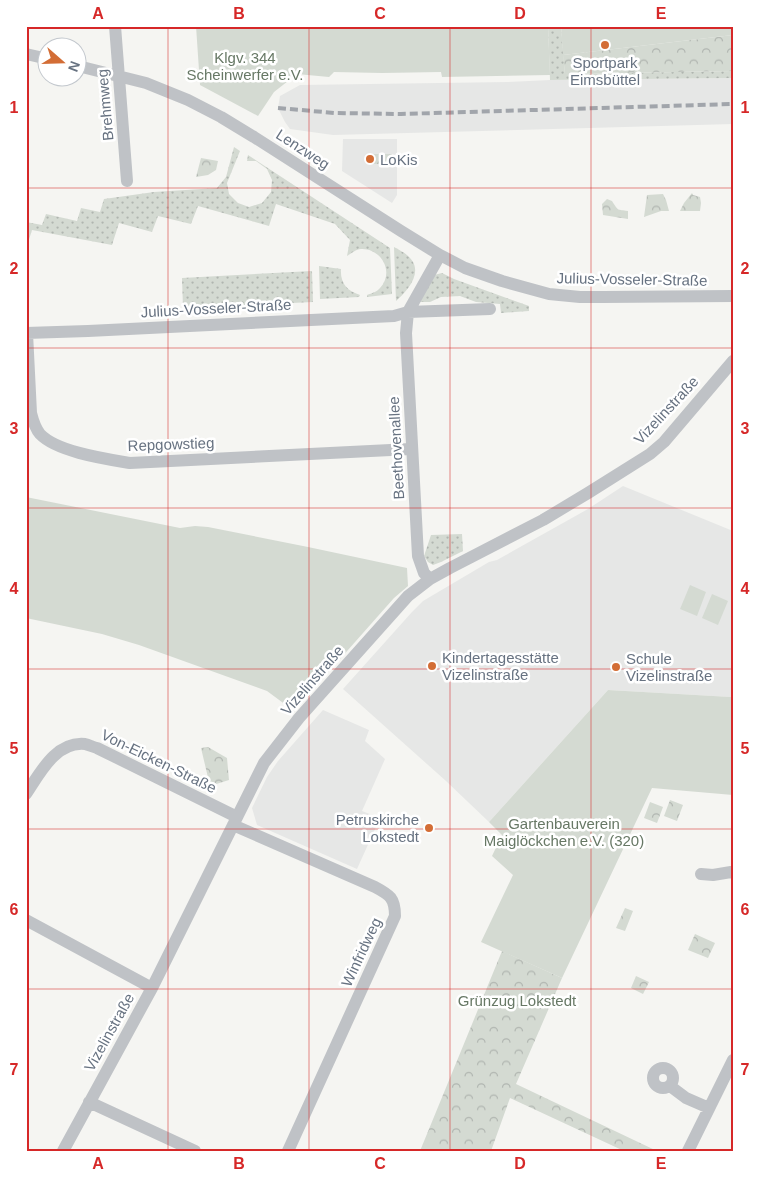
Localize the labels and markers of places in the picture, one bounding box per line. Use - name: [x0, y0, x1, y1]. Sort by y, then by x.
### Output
- marker: Sportpark Eimsbüttel: [599, 39, 611, 51]
- place label: Sportpark Eimsbüttel: [570, 54, 640, 88]
- place label: LoKis: [380, 151, 418, 168]
- marker: LoKis: [364, 153, 376, 165]
- place label: Kindertagesstätte Vizelinstraße: [442, 649, 559, 683]
- place label: Schule Vizelinstraße: [626, 650, 712, 684]
- marker: Kindertagesstätte Vizelinstraße: [426, 660, 438, 672]
- marker: Schule Vizelinstraße: [610, 661, 622, 673]
- place label: Petruskirche Lokstedt: [336, 811, 420, 845]
- marker: Petruskirche Lokstedt: [423, 822, 435, 834]

